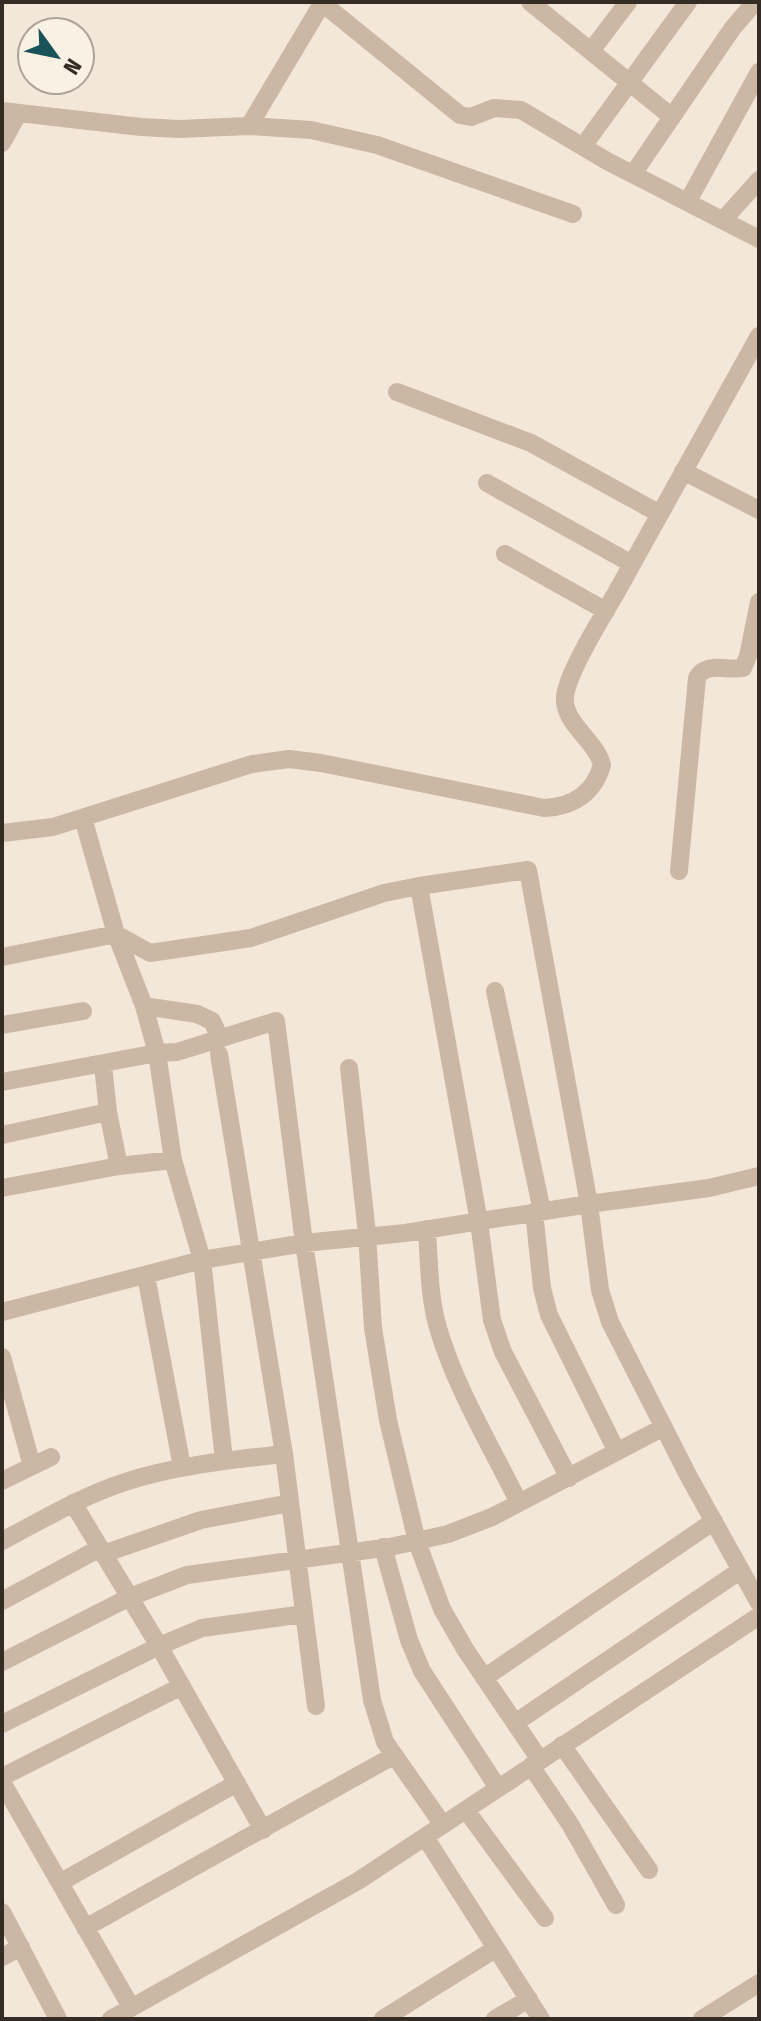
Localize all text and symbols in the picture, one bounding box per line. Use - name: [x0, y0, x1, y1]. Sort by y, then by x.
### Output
- north arrow: [16, 16, 96, 96]
- text: N: [57, 54, 87, 80]

